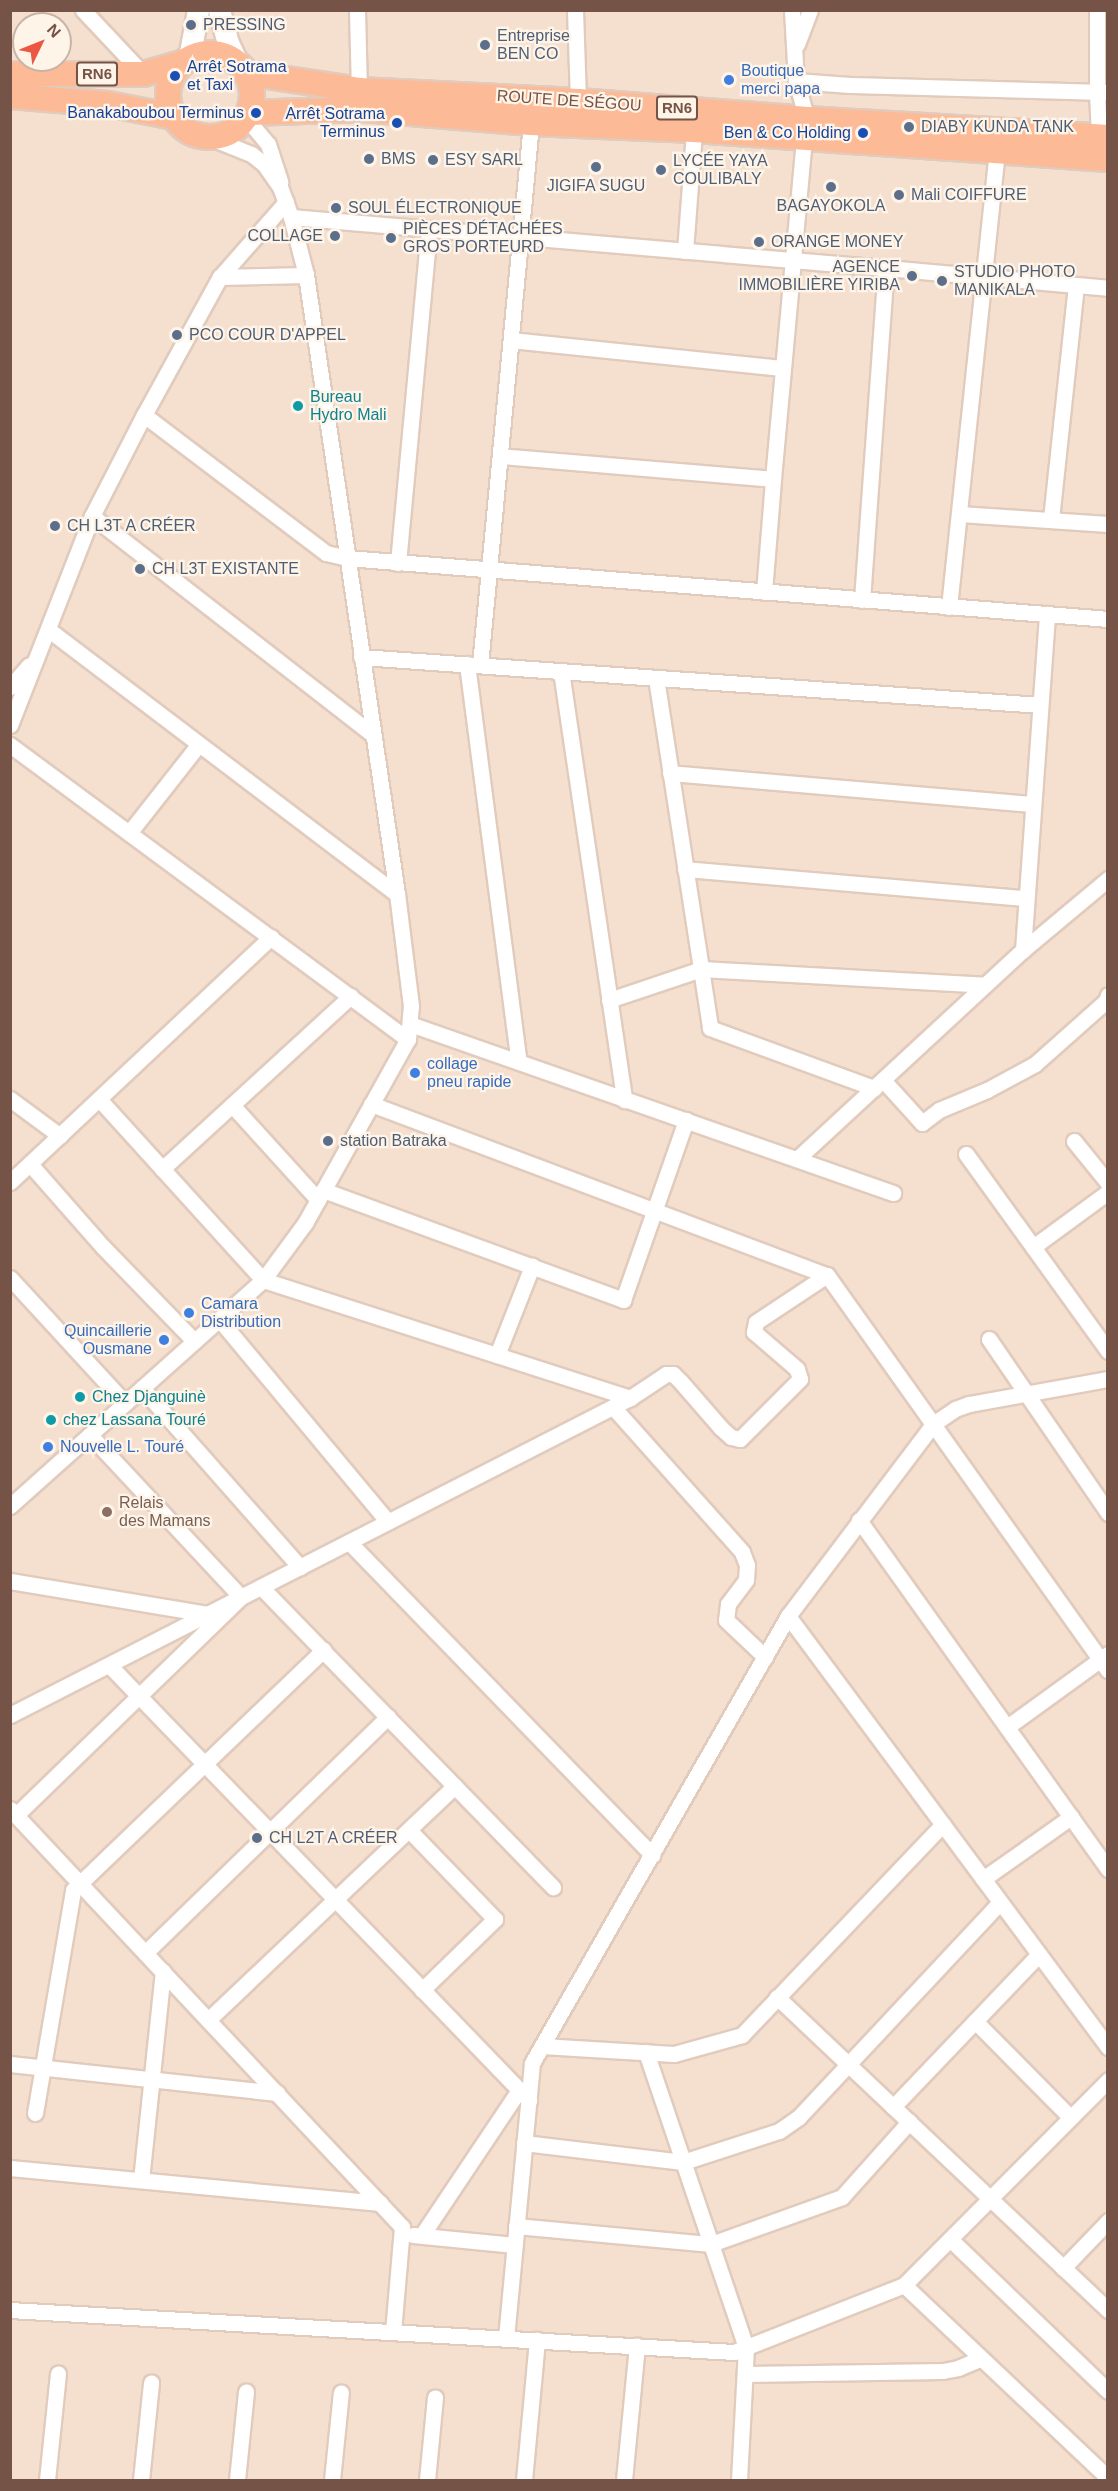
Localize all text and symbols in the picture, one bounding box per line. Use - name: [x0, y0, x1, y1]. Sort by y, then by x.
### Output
- north arrow: [12, 12, 72, 72]
- place label: PRESSING: [203, 15, 286, 35]
- marker: PRESSING: [184, 18, 198, 32]
- text: N: [44, 21, 64, 41]
- place label: Entreprise BEN CO: [497, 26, 570, 64]
- marker: Entreprise BEN CO: [478, 38, 492, 52]
- place label: Arrêt Sotrama et Taxi: [187, 57, 287, 95]
- place label: Boutique merci papa: [741, 61, 820, 99]
- road number: RN6: [74, 62, 120, 86]
- marker: Arrêt Sotrama et Taxi: [168, 69, 182, 83]
- marker: Boutique merci papa: [722, 73, 736, 87]
- street label: ROUTE DE SÉGOU: [496, 86, 642, 116]
- road number: RN6: [654, 96, 700, 120]
- place label: Banakaboubou Terminus: [67, 103, 244, 123]
- place label: Arrêt Sotrama Terminus: [285, 104, 385, 142]
- marker: Banakaboubou Terminus: [249, 106, 263, 120]
- marker: Arrêt Sotrama Terminus: [390, 116, 404, 130]
- place label: DIABY KUNDA TANK: [921, 117, 1075, 137]
- marker: DIABY KUNDA TANK: [902, 120, 916, 134]
- place label: Ben & Co Holding: [724, 123, 851, 143]
- marker: Ben & Co Holding: [856, 126, 870, 140]
- place label: BMS: [381, 149, 416, 169]
- place label: ESY SARL: [445, 150, 523, 170]
- place label: LYCÉE YAYA COULIBALY: [673, 151, 768, 189]
- marker: BMS: [362, 152, 376, 166]
- marker: ESY SARL: [426, 153, 440, 167]
- marker: JIGIFA SUGU: [589, 160, 603, 174]
- marker: LYCÉE YAYA COULIBALY: [654, 163, 668, 177]
- place label: JIGIFA SUGU: [546, 176, 646, 196]
- marker: BAGAYOKOLA: [824, 180, 838, 194]
- place label: Mali COIFFURE: [911, 185, 1027, 205]
- marker: Mali COIFFURE: [892, 188, 906, 202]
- place label: BAGAYOKOLA: [776, 196, 886, 216]
- place label: SOUL ÉLECTRONIQUE: [348, 198, 522, 218]
- marker: SOUL ÉLECTRONIQUE: [329, 201, 343, 215]
- place label: PIÈCES DÉTACHÉES GROS PORTEURD: [403, 219, 563, 257]
- place label: COLLAGE: [247, 226, 323, 246]
- marker: COLLAGE: [328, 229, 342, 243]
- marker: PIÈCES DÉTACHÉES GROS PORTEURD: [384, 231, 398, 245]
- place label: ORANGE MONEY: [771, 232, 903, 252]
- marker: ORANGE MONEY: [752, 235, 766, 249]
- place label: AGENCE IMMOBILIÈRE YIRIBA: [738, 257, 900, 295]
- place label: STUDIO PHOTO MANIKALA: [954, 262, 1075, 300]
- marker: AGENCE IMMOBILIÈRE YIRIBA: [905, 269, 919, 283]
- marker: STUDIO PHOTO MANIKALA: [935, 274, 949, 288]
- place label: PCO COUR D'APPEL: [189, 325, 346, 345]
- marker: PCO COUR D'APPEL: [170, 328, 184, 342]
- place label: Bureau Hydro Mali: [310, 387, 386, 425]
- marker: Bureau Hydro Mali: [291, 399, 305, 413]
- place label: CH L3T A CRÉER: [67, 516, 198, 536]
- marker: CH L3T A CRÉER: [48, 519, 62, 533]
- place label: CH L3T EXISTANTE: [152, 559, 299, 579]
- marker: CH L3T EXISTANTE: [133, 562, 147, 576]
- place label: collage pneu rapide: [427, 1054, 512, 1092]
- marker: collage pneu rapide: [408, 1066, 422, 1080]
- place label: station Batraka: [340, 1131, 447, 1151]
- marker: station Batraka: [321, 1134, 335, 1148]
- place label: Camara Distribution: [201, 1294, 281, 1332]
- marker: Camara Distribution: [182, 1306, 196, 1320]
- place label: Quincaillerie Ousmane: [64, 1321, 152, 1359]
- marker: Quincaillerie Ousmane: [157, 1333, 171, 1347]
- place label: Chez Djanguinè: [92, 1387, 206, 1407]
- marker: Chez Djanguinè: [73, 1390, 87, 1404]
- place label: chez Lassana Touré: [63, 1410, 206, 1430]
- marker: chez Lassana Touré: [44, 1413, 58, 1427]
- place label: Nouvelle L. Touré: [60, 1437, 185, 1457]
- marker: Nouvelle L. Touré: [41, 1440, 55, 1454]
- place label: Relais des Mamans: [119, 1493, 211, 1531]
- marker: Relais des Mamans: [100, 1505, 114, 1519]
- place label: CH L2T A CRÉER: [269, 1828, 400, 1848]
- marker: CH L2T A CRÉER: [250, 1831, 264, 1845]

